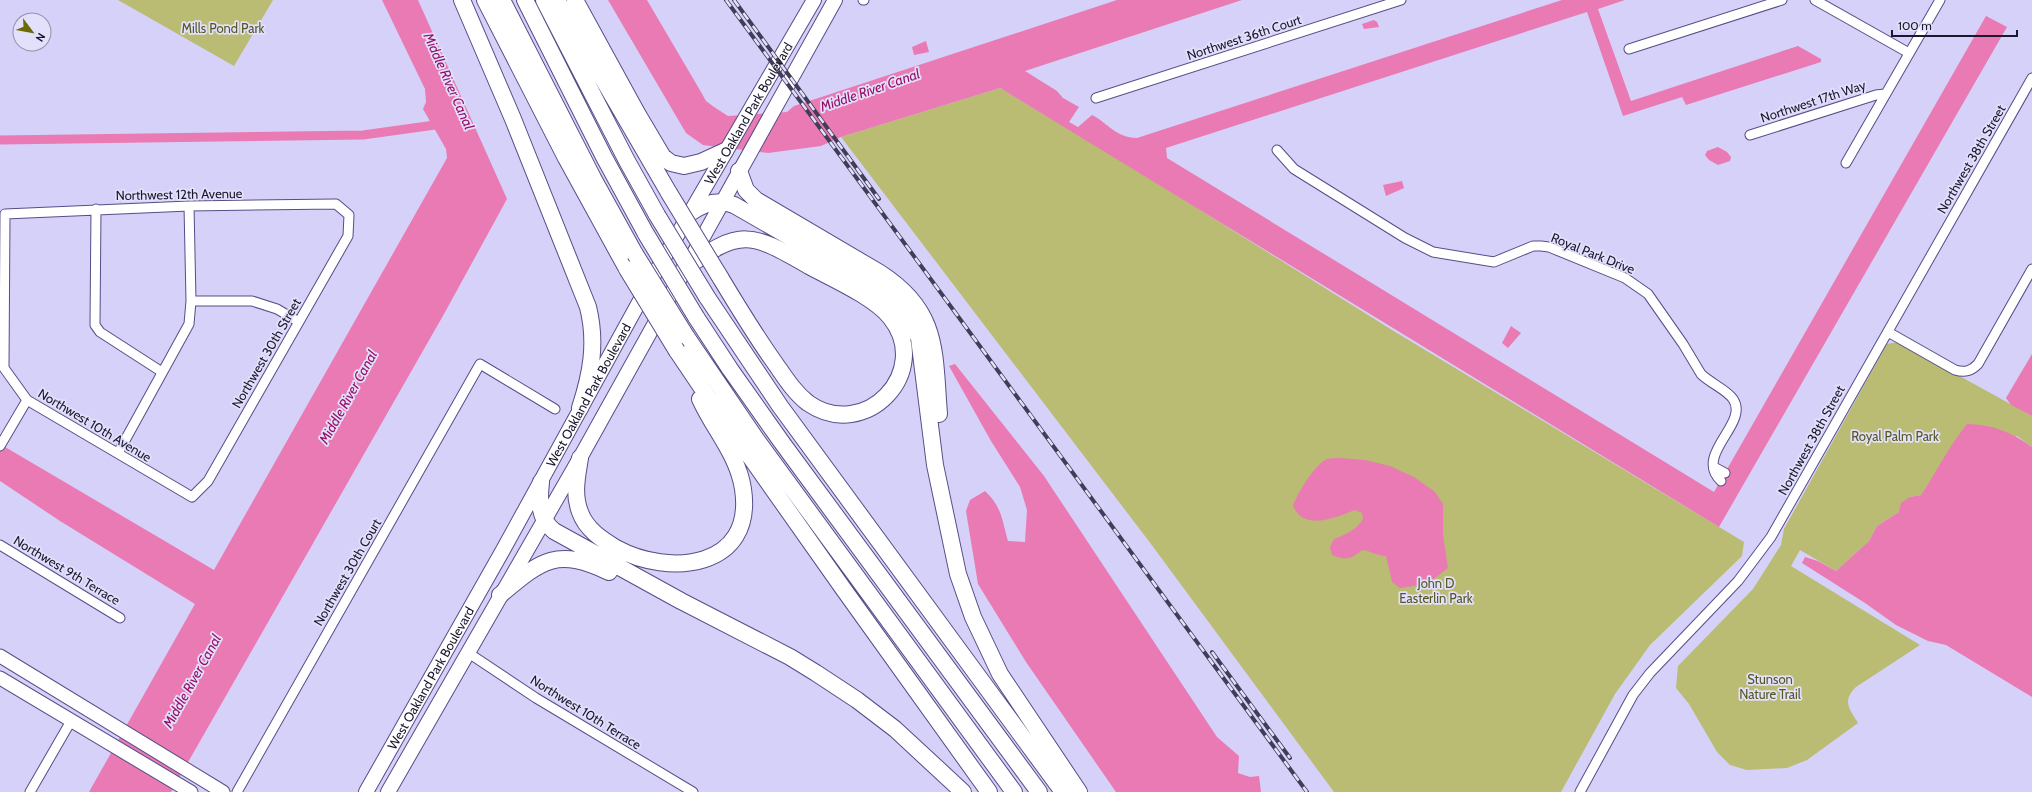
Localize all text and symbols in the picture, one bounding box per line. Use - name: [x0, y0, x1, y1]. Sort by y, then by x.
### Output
- street label: Northwest 36th Court: [1185, 11, 1304, 63]
- north arrow: [12, 12, 52, 52]
- scale bar: [1892, 12, 2017, 38]
- text: 100 m: [1898, 18, 1932, 33]
- park label: Mills Pond Park: [182, 20, 265, 36]
- water label: Middle River Canal: [419, 29, 479, 133]
- text: N: [32, 30, 48, 44]
- street label: West Oakland Park Boulevard: [701, 39, 796, 187]
- water label: Middle River Canal: [817, 64, 923, 116]
- street label: Northwest 17th Way: [1758, 76, 1868, 126]
- street label: Northwest 38th Street: [1933, 101, 2009, 216]
- street label: Northwest 12th Avenue: [115, 185, 243, 203]
- street label: Royal Park Drive: [1549, 229, 1637, 277]
- street label: Northwest 30th Street: [228, 295, 304, 411]
- street label: West Oakland Park Boulevard: [542, 320, 634, 470]
- water label: Middle River Canal: [314, 346, 382, 448]
- street label: Northwest 38th Street: [1774, 382, 1848, 498]
- street label: Northwest 10th Avenue: [36, 385, 155, 465]
- park label: Royal Palm Park: [1851, 428, 1939, 444]
- street label: Northwest 30th Court: [310, 515, 384, 628]
- street label: Northwest 9th Terrace: [11, 532, 123, 608]
- park label: John D Easterlin Park: [1399, 575, 1473, 606]
- street label: West Oakland Park Boulevard: [384, 604, 477, 752]
- water label: Middle River Canal: [158, 630, 226, 732]
- street label: Northwest 10th Terrace: [528, 671, 645, 753]
- park label: Stunson Nature Trail: [1739, 671, 1801, 702]

